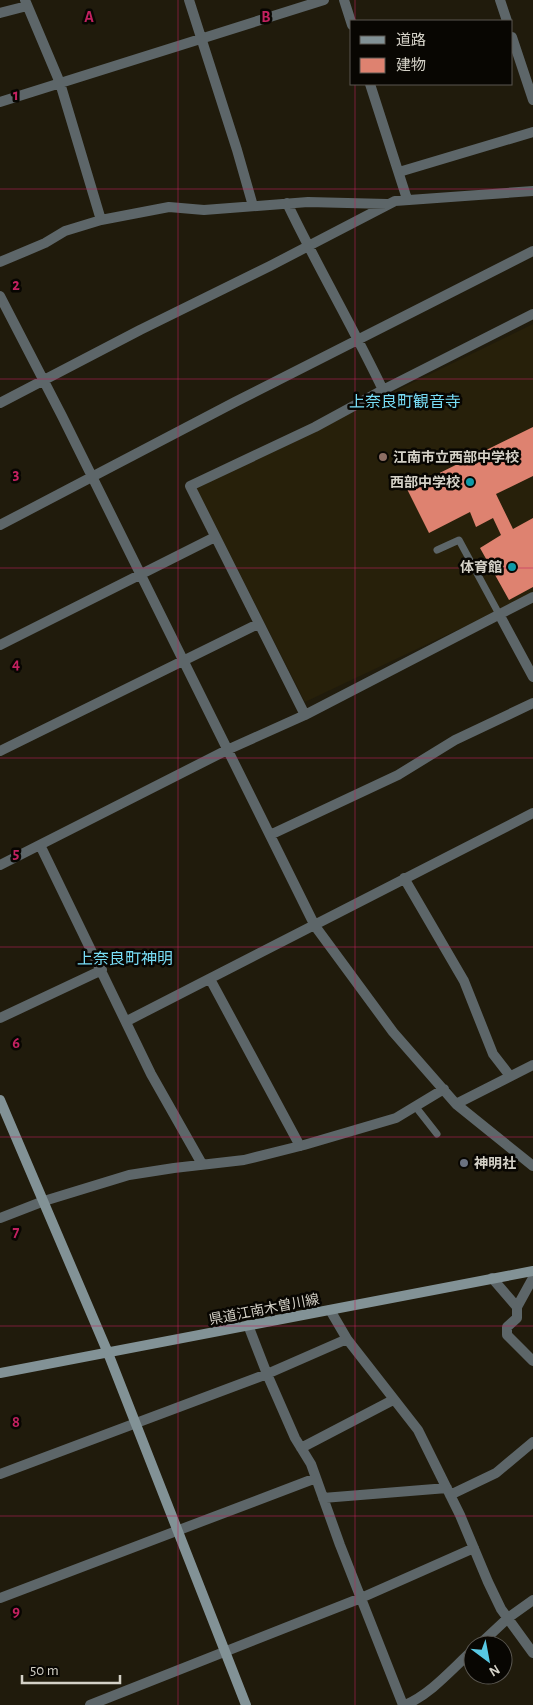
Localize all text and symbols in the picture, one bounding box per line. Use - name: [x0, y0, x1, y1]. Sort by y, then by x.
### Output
- text: A: [84, 9, 94, 25]
- text: B: [261, 9, 271, 25]
- legend: [350, 20, 513, 85]
- text: 道路: [396, 32, 426, 48]
- text: 建物: [396, 57, 426, 73]
- text: 1: [13, 87, 19, 103]
- text: 2: [12, 277, 20, 293]
- district label: 上奈良町観音寺: [349, 393, 461, 410]
- place label: 江南市立西部中学校: [393, 450, 519, 465]
- marker: 江南市立西部中学校: [377, 451, 389, 463]
- text: 3: [13, 466, 20, 482]
- place label: 西部中学校: [390, 475, 460, 490]
- marker: 西部中学校: [464, 476, 476, 488]
- place label: 体育館: [460, 560, 502, 575]
- marker: 体育館: [506, 561, 518, 573]
- text: 4: [12, 656, 20, 672]
- text: 5: [13, 845, 20, 861]
- district label: 上奈良町神明: [77, 950, 173, 967]
- text: 6: [12, 1035, 20, 1051]
- place label: 神明社: [474, 1155, 516, 1171]
- marker: 神明社: [458, 1157, 470, 1169]
- text: 7: [13, 1224, 20, 1240]
- street label: 県道江南木曽川線: [208, 1291, 320, 1328]
- text: 8: [12, 1414, 20, 1430]
- text: 9: [12, 1603, 20, 1619]
- north arrow: [463, 1635, 513, 1685]
- scale bar: [22, 1652, 120, 1684]
- text: N: [487, 1662, 502, 1679]
- text: 50 m: [30, 1663, 59, 1678]

